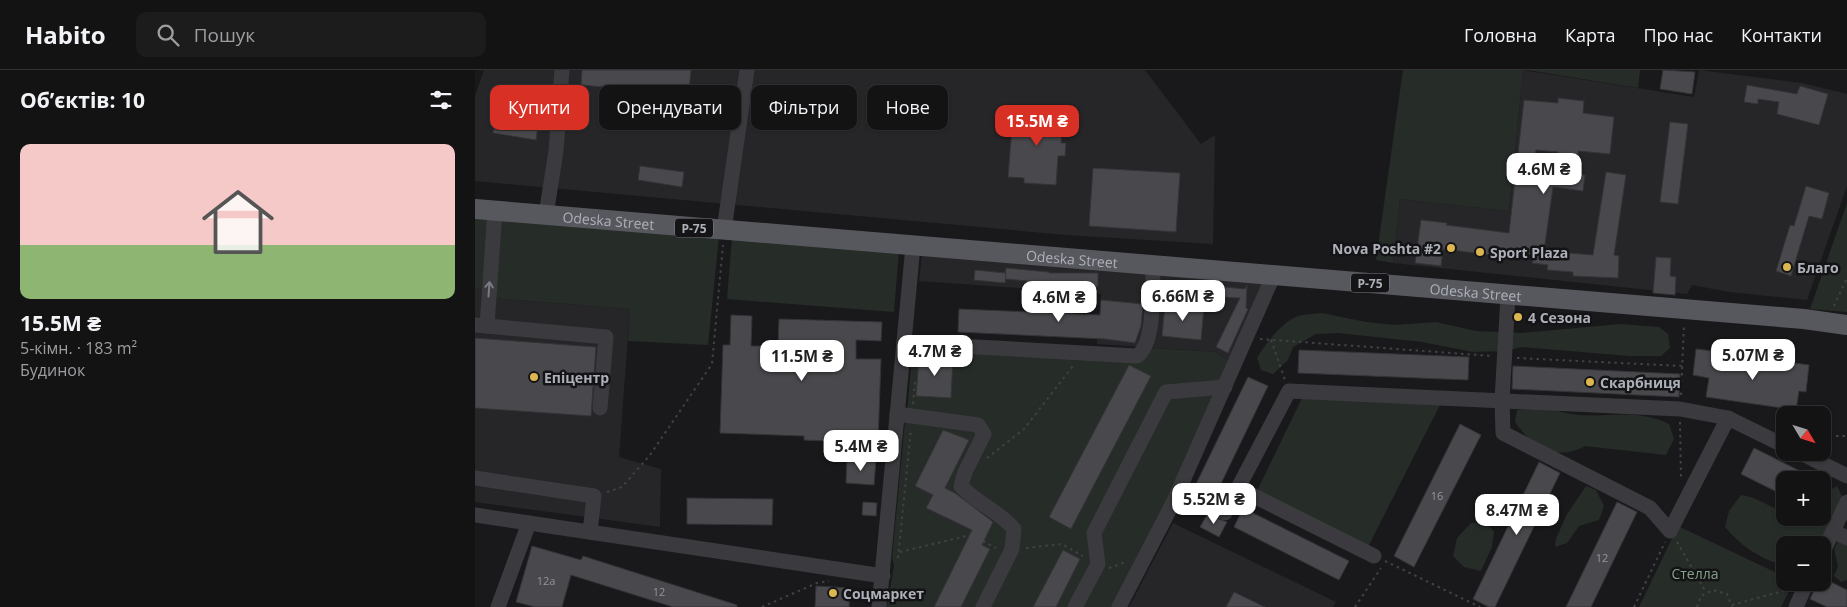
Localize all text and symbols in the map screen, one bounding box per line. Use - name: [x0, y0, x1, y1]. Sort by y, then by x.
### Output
- search box: [136, 12, 486, 57]
- text: Habito: [25, 18, 106, 51]
- icon: search: [154, 21, 182, 49]
- text: Пошук: [194, 22, 255, 48]
- text: Головна: [1464, 23, 1537, 47]
- text: Карта: [1565, 23, 1615, 47]
- text: Про нас: [1643, 23, 1713, 47]
- text: Контакти: [1741, 23, 1822, 47]
- chip: Купити: [490, 85, 589, 130]
- chip: Орендувати: [599, 85, 741, 130]
- chip: Фільтри: [751, 85, 857, 130]
- chip: Нове: [867, 85, 948, 130]
- text: Об’єктів: 10: [20, 86, 145, 114]
- icon: filters: [427, 86, 455, 114]
- pin: 15.5M ₴: [991, 104, 1083, 147]
- text: 15.5M ₴: [1006, 110, 1068, 132]
- pin: 4.6M ₴: [1503, 152, 1585, 195]
- text: 4.6M ₴: [1518, 158, 1570, 180]
- icon: home: [193, 177, 283, 267]
- street label: Odeska Street: [562, 207, 655, 233]
- road number: Р-75: [675, 218, 713, 238]
- place label: Nova Poshta #2: [1332, 239, 1441, 258]
- marker: Nova Poshta #2: [1445, 242, 1457, 254]
- place label: Sport Plaza: [1490, 243, 1568, 262]
- street label: Odeska Street: [1025, 245, 1119, 272]
- marker: Sport Plaza: [1474, 246, 1486, 258]
- place label: Благо: [1797, 258, 1839, 277]
- marker: Благо: [1781, 261, 1793, 273]
- road number: Р-75: [1351, 274, 1389, 292]
- street label: Odeska Street: [1429, 279, 1522, 305]
- pin: 4.6M ₴: [1018, 280, 1100, 323]
- pin: 6.66M ₴: [1137, 280, 1229, 322]
- one-way arrow: [485, 281, 494, 297]
- text: 6.66M ₴: [1152, 285, 1214, 307]
- text: 4.6M ₴: [1033, 286, 1085, 308]
- place label: 4 Сезона: [1528, 308, 1591, 327]
- text: 15.5M ₴: [20, 309, 101, 337]
- marker: 4 Сезона: [1512, 311, 1524, 323]
- pin: 4.7M ₴: [894, 334, 976, 377]
- text: 5-кімн. · 183 m²: [20, 337, 137, 359]
- pin: 5.07M ₴: [1707, 338, 1799, 381]
- pin: 11.5M ₴: [756, 340, 848, 382]
- text: 4.7M ₴: [909, 340, 961, 362]
- text: 5.07M ₴: [1722, 344, 1784, 366]
- text: 11.5M ₴: [771, 345, 833, 367]
- text: Будинок: [20, 359, 85, 381]
- place label: Епіцентр: [544, 368, 609, 387]
- marker: Епіцентр: [528, 371, 540, 383]
- place label: Скарбниця: [1600, 373, 1681, 392]
- marker: Скарбниця: [1584, 376, 1596, 388]
- north arrow: [1776, 406, 1831, 461]
- map controls: [1776, 406, 1831, 591]
- pin: 5.4M ₴: [820, 430, 902, 472]
- text: 5.4M ₴: [835, 435, 887, 457]
- button: +: [1776, 471, 1831, 526]
- pin: 5.52M ₴: [1168, 482, 1260, 525]
- text: 5.52M ₴: [1183, 488, 1245, 510]
- house number: 16: [1431, 488, 1443, 503]
- pin: 8.47M ₴: [1471, 494, 1563, 536]
- text: 8.47M ₴: [1486, 499, 1548, 521]
- button: −: [1776, 536, 1831, 591]
- house number: 12: [1596, 550, 1608, 565]
- park label: Стелла: [1671, 564, 1719, 583]
- house number: 12а: [537, 573, 555, 588]
- house number: 12: [653, 584, 665, 599]
- place label: Соцмаркет: [843, 584, 924, 603]
- marker: Соцмаркет: [827, 587, 839, 599]

